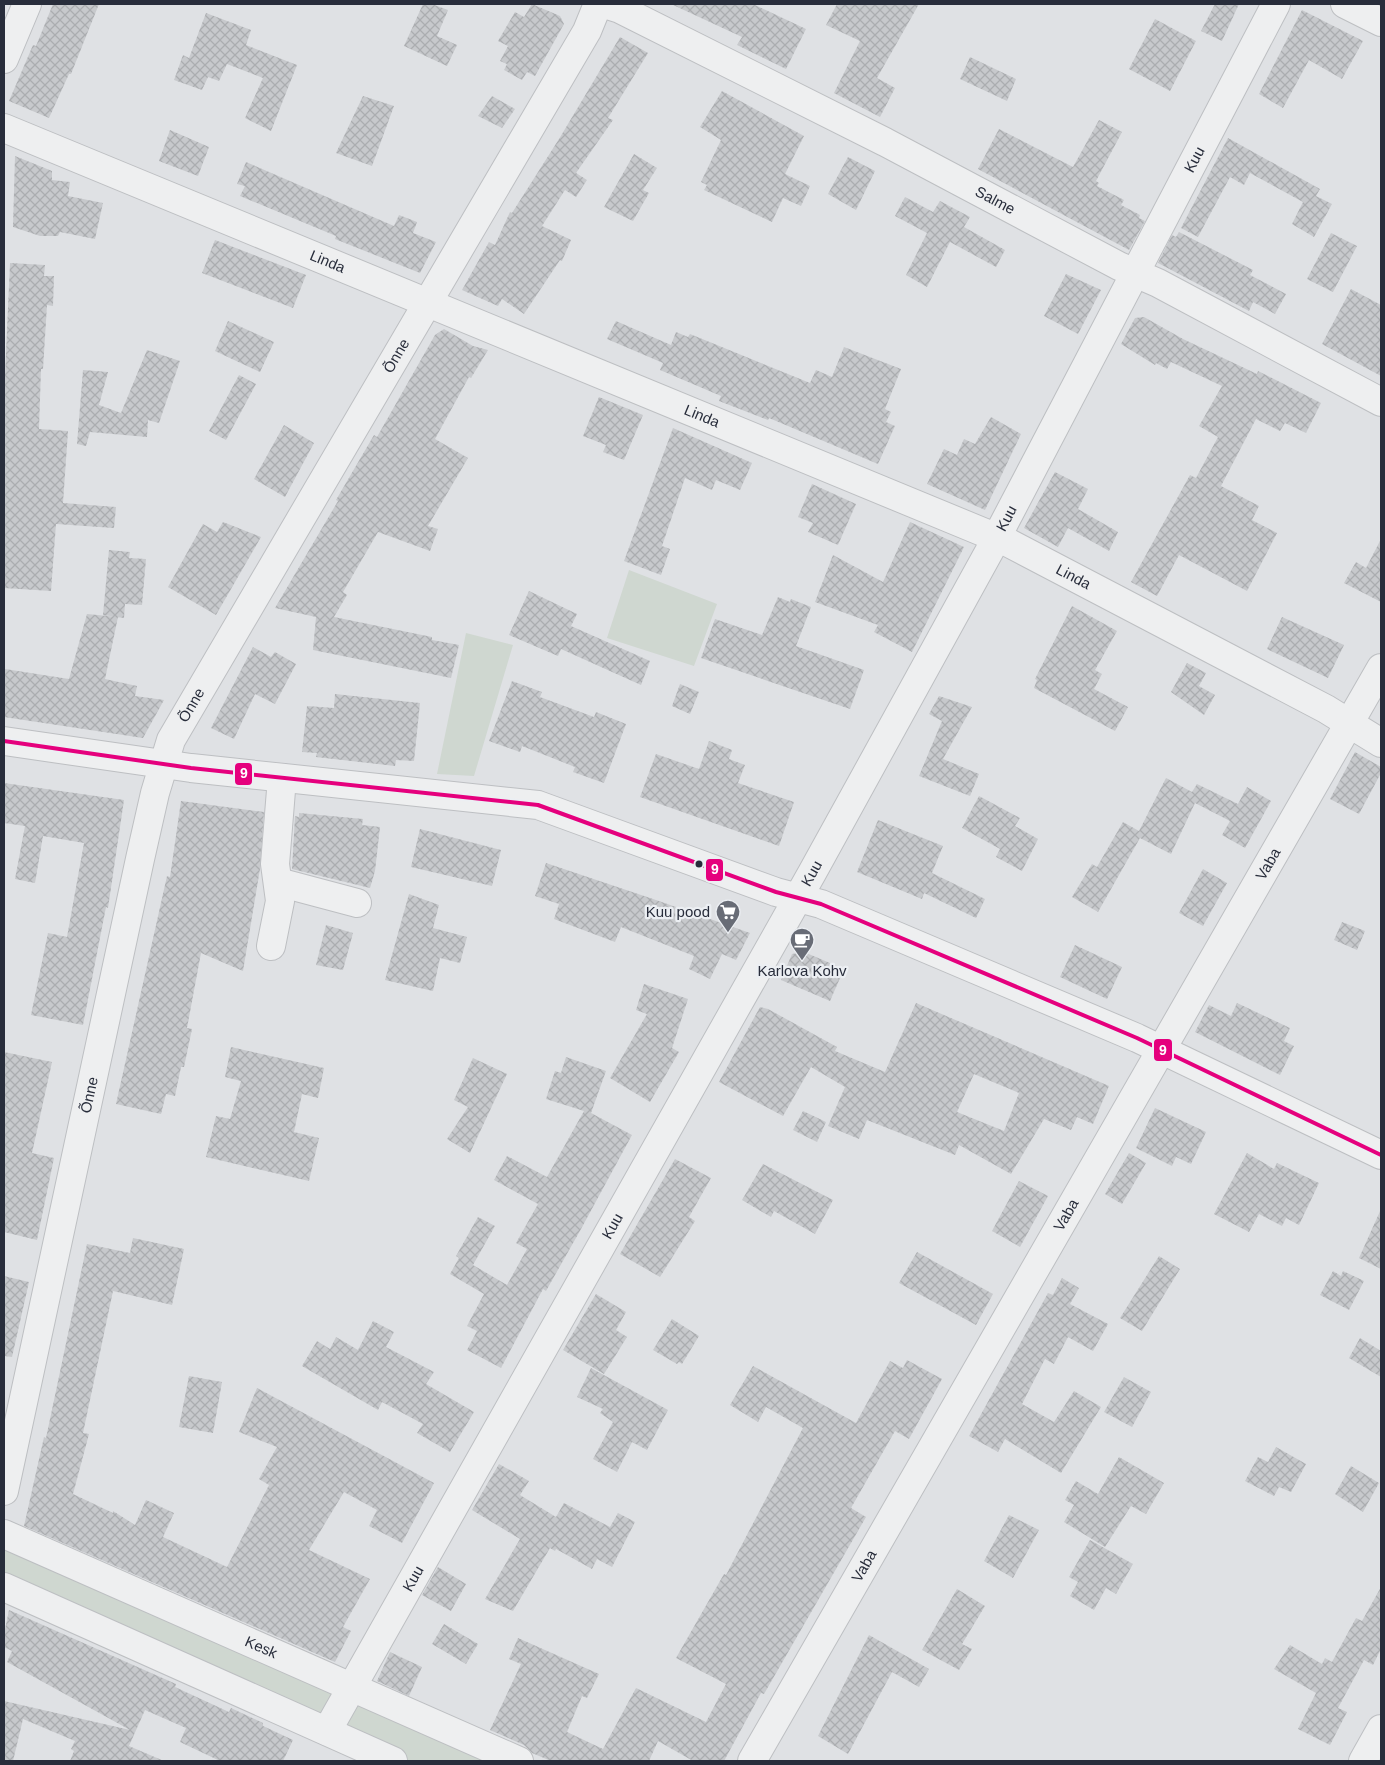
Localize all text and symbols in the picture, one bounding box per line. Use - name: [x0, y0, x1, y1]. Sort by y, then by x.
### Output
- street label: Kuu: [1180, 144, 1208, 175]
- street label: Salme: [973, 182, 1018, 217]
- street label: Linda: [308, 246, 349, 276]
- street label: Õnne: [379, 335, 413, 376]
- street label: Linda: [682, 401, 723, 431]
- street label: Kuu: [992, 502, 1020, 534]
- street label: Linda: [1053, 560, 1094, 593]
- street label: Õnne: [174, 685, 208, 725]
- line badge: 9: [234, 762, 253, 786]
- text: 9: [240, 765, 248, 781]
- street label: Vaba: [1252, 844, 1284, 883]
- street label: Kuu: [797, 857, 825, 889]
- line badge: 9: [705, 858, 724, 882]
- unlabelled marker: [694, 859, 704, 869]
- text: 9: [711, 861, 719, 877]
- supermarket icon: Kuu pood: [715, 899, 741, 933]
- place label: Kuu pood: [646, 903, 710, 920]
- cafe icon: Karlova Kohv: [789, 927, 815, 961]
- place label: Karlova Kohv: [757, 962, 847, 979]
- line badge: 9: [1153, 1038, 1173, 1062]
- text: 9: [1159, 1042, 1167, 1058]
- street label: Õnne: [77, 1075, 101, 1115]
- street label: Vaba: [1050, 1195, 1082, 1234]
- street label: Kuu: [598, 1210, 626, 1242]
- street label: Vaba: [848, 1546, 880, 1585]
- street label: Kuu: [399, 1563, 427, 1594]
- street label: Kesk: [243, 1632, 280, 1662]

